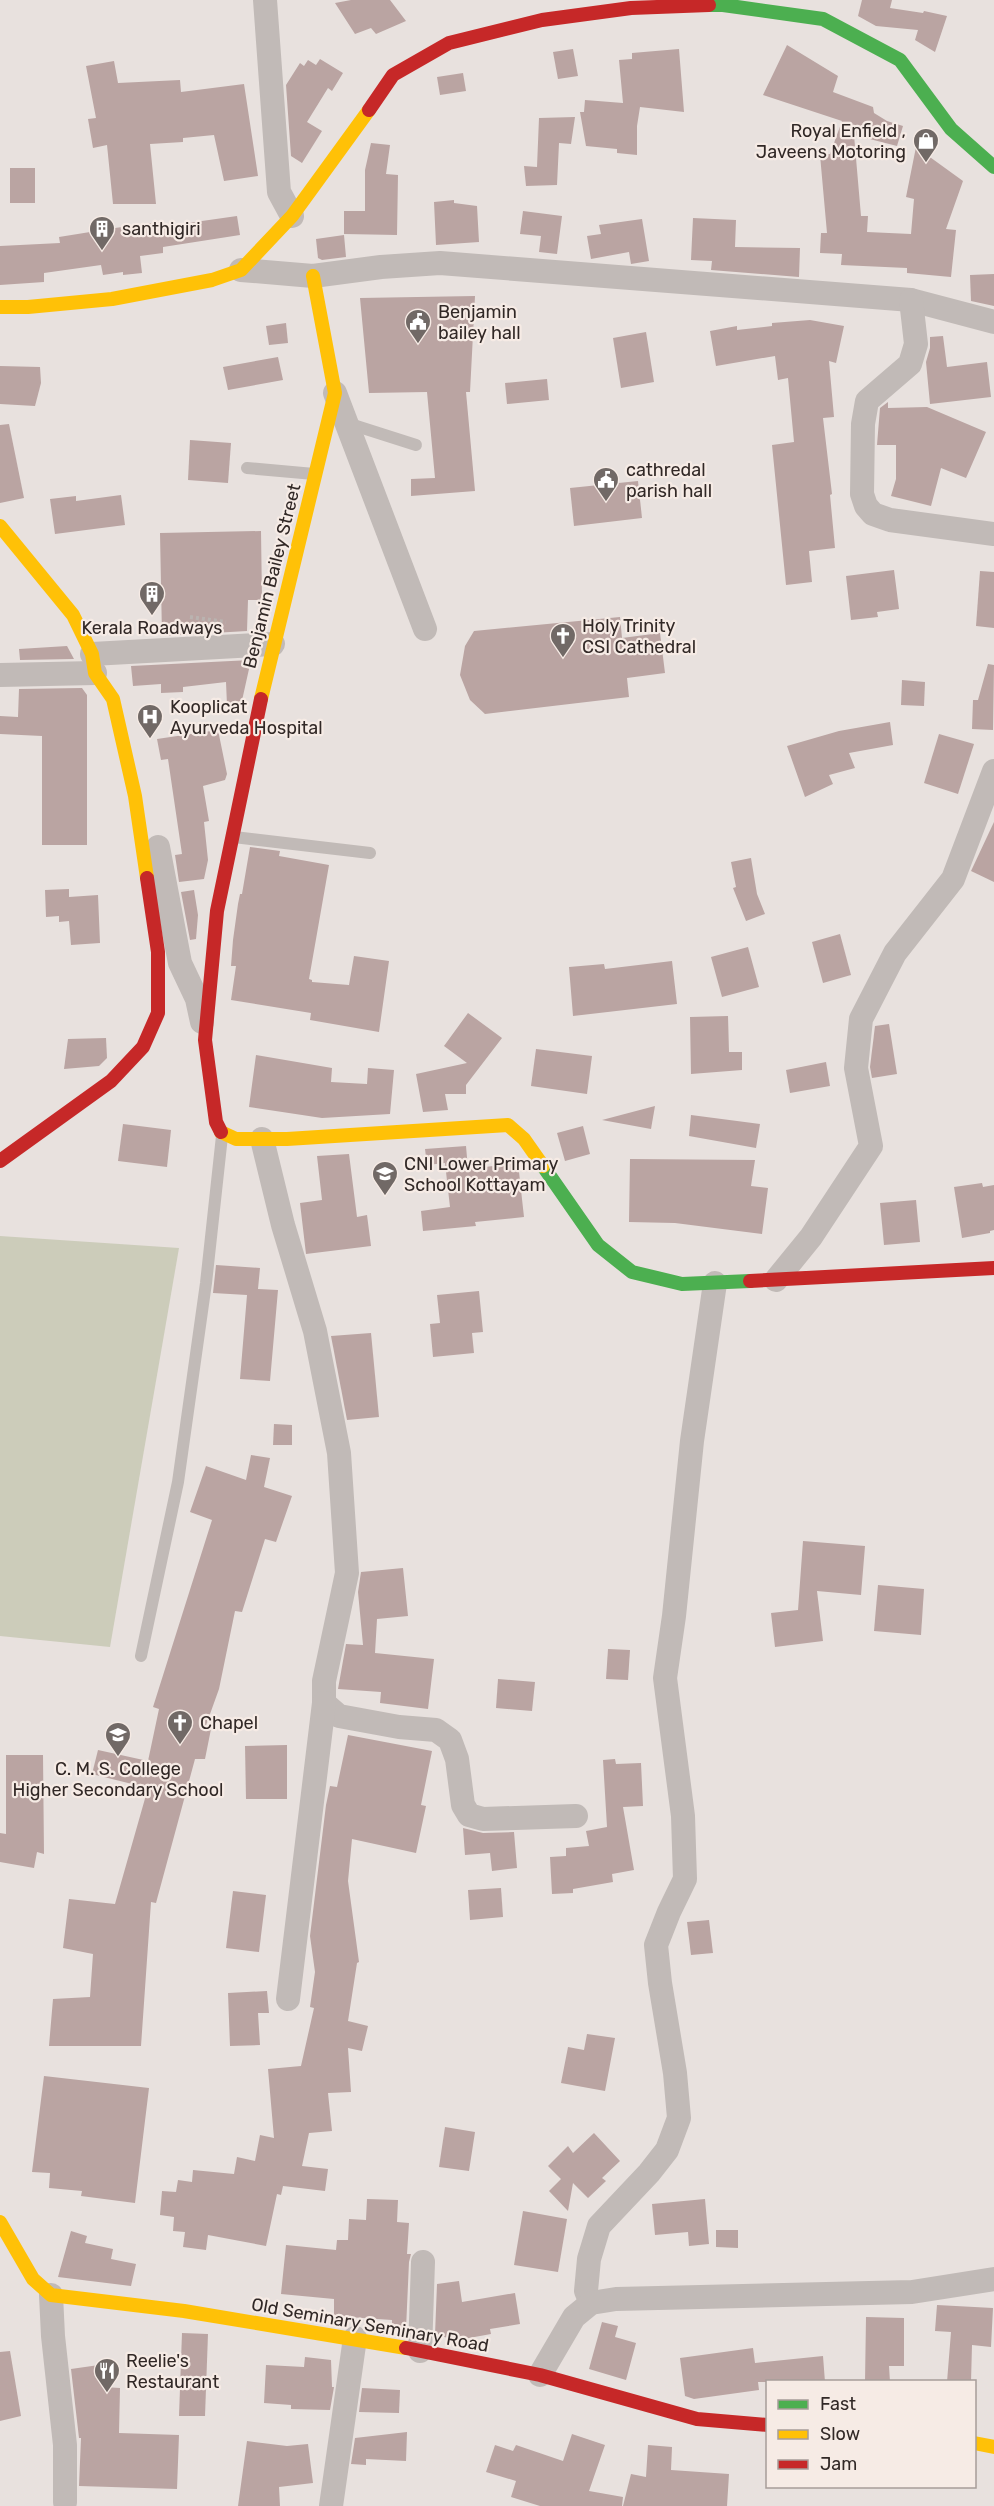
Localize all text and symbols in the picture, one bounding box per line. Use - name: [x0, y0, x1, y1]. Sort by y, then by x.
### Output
- place label: Royal Enfield , Javeens Motoring: [756, 120, 906, 163]
- shop icon: Royal Enfield , Javeens Motoring: [911, 126, 941, 164]
- building icon: santhigiri: [87, 214, 117, 252]
- place label: santhigiri: [122, 218, 201, 240]
- place label: Benjamin bailey hall: [438, 301, 521, 344]
- public building icon: Benjamin bailey hall: [403, 307, 433, 345]
- place label: cathredal parish hall: [626, 459, 712, 502]
- public building icon: cathredal parish hall: [591, 465, 621, 503]
- street label: Benjamin Bailey Street: [238, 481, 306, 671]
- building icon: Kerala Roadways: [137, 579, 167, 617]
- place label: Holy Trinity CSI Cathedral: [582, 615, 696, 658]
- place label: Kerala Roadways: [81, 617, 223, 639]
- church icon: Holy Trinity CSI Cathedral: [548, 621, 578, 659]
- place label: Kooplicat Ayurveda Hospital: [170, 696, 323, 739]
- hospital icon: Kooplicat Ayurveda Hospital: [135, 702, 165, 740]
- place label: CNI Lower Primary School Kottayam: [404, 1153, 558, 1196]
- school or university icon: CNI Lower Primary School Kottayam: [370, 1159, 400, 1197]
- church icon: Chapel: [165, 1708, 195, 1746]
- place label: Chapel: [200, 1712, 258, 1734]
- school or university icon: C. M. S. College Higher Secondary School: [103, 1720, 133, 1758]
- place label: C. M. S. College Higher Secondary School: [13, 1758, 223, 1801]
- street label: Old Seminary Seminary Road: [250, 2293, 490, 2357]
- place label: Reelie's Restaurant: [126, 2350, 219, 2393]
- restaurant icon: Reelie's Restaurant: [92, 2356, 122, 2394]
- legend: [766, 2380, 976, 2488]
- text: Fast: [820, 2393, 856, 2415]
- text: Slow: [820, 2423, 860, 2445]
- text: Jam: [820, 2453, 857, 2475]

